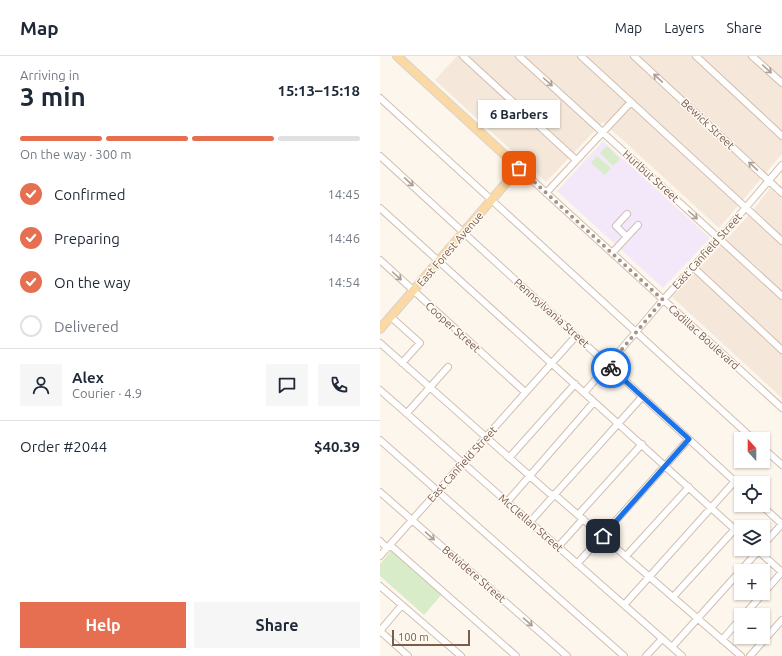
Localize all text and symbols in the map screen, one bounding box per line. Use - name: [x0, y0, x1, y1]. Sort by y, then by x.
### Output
- text: Map: [20, 17, 59, 39]
- text: Map: [615, 20, 642, 36]
- text: Layers: [664, 20, 704, 36]
- text: Share: [726, 20, 762, 36]
- one-way arrow: [762, 65, 772, 74]
- text: Arriving in: [20, 68, 79, 82]
- one-way arrow: [653, 73, 663, 83]
- one-way arrow: [543, 78, 553, 87]
- text: 3 min: [20, 82, 86, 111]
- text: 15:13–15:18: [277, 82, 360, 99]
- street label: Bewick Street: [679, 96, 738, 152]
- callout: 6 Barbers: [478, 100, 560, 128]
- text: 6 Barbers: [490, 107, 548, 121]
- text: On the way · 300 m: [20, 147, 132, 161]
- street label: Hurlbut Street: [620, 148, 682, 205]
- pin: [502, 151, 536, 185]
- icon: bag: [508, 157, 530, 179]
- one-way arrow: [748, 161, 758, 171]
- one-way arrow: [404, 178, 414, 187]
- icon: check: [20, 183, 42, 205]
- text: Confirmed: [54, 186, 126, 203]
- text: 14:45: [327, 187, 360, 201]
- street label: East Forest Avenue: [414, 209, 486, 289]
- street label: East Canfield Street: [670, 210, 745, 291]
- one-way arrow: [688, 210, 698, 220]
- icon: check: [20, 227, 42, 249]
- text: Preparing: [54, 230, 120, 247]
- text: 14:46: [327, 231, 360, 245]
- icon: check: [20, 271, 42, 293]
- one-way arrow: [391, 271, 402, 280]
- text: On the way: [54, 274, 130, 291]
- text: 14:54: [327, 275, 360, 289]
- street label: Pennsylvania Street: [512, 276, 592, 350]
- street label: Cooper Street: [423, 299, 483, 355]
- street label: Cadillac Boulevard: [666, 302, 742, 372]
- text: Delivered: [54, 318, 119, 335]
- courier: [591, 348, 631, 388]
- icon: bike: [600, 357, 622, 379]
- button: person: [20, 364, 62, 406]
- button: chat: [266, 364, 308, 406]
- button: phone: [318, 364, 360, 406]
- text: Alex: [72, 369, 104, 386]
- text: Courier · 4.9: [72, 386, 142, 400]
- street label: East Canfield Street: [425, 423, 500, 504]
- north arrow: [734, 432, 770, 468]
- map controls: [734, 432, 770, 644]
- text: Order #2044: [20, 438, 107, 455]
- text: $40.39: [314, 438, 360, 455]
- button: locate: [734, 476, 770, 512]
- street label: McClellan Street: [496, 492, 566, 555]
- pin: [586, 519, 620, 553]
- button: layers: [734, 520, 770, 556]
- icon: home: [592, 525, 614, 547]
- one-way arrow: [425, 532, 436, 541]
- street label: Belvidere Street: [440, 543, 509, 605]
- button: +: [734, 564, 770, 600]
- button: Help: [20, 602, 186, 648]
- button: Share: [194, 602, 360, 648]
- button: −: [734, 608, 770, 644]
- one-way arrow: [523, 617, 533, 626]
- scale bar: [392, 628, 470, 647]
- text: 100 m: [398, 631, 429, 643]

